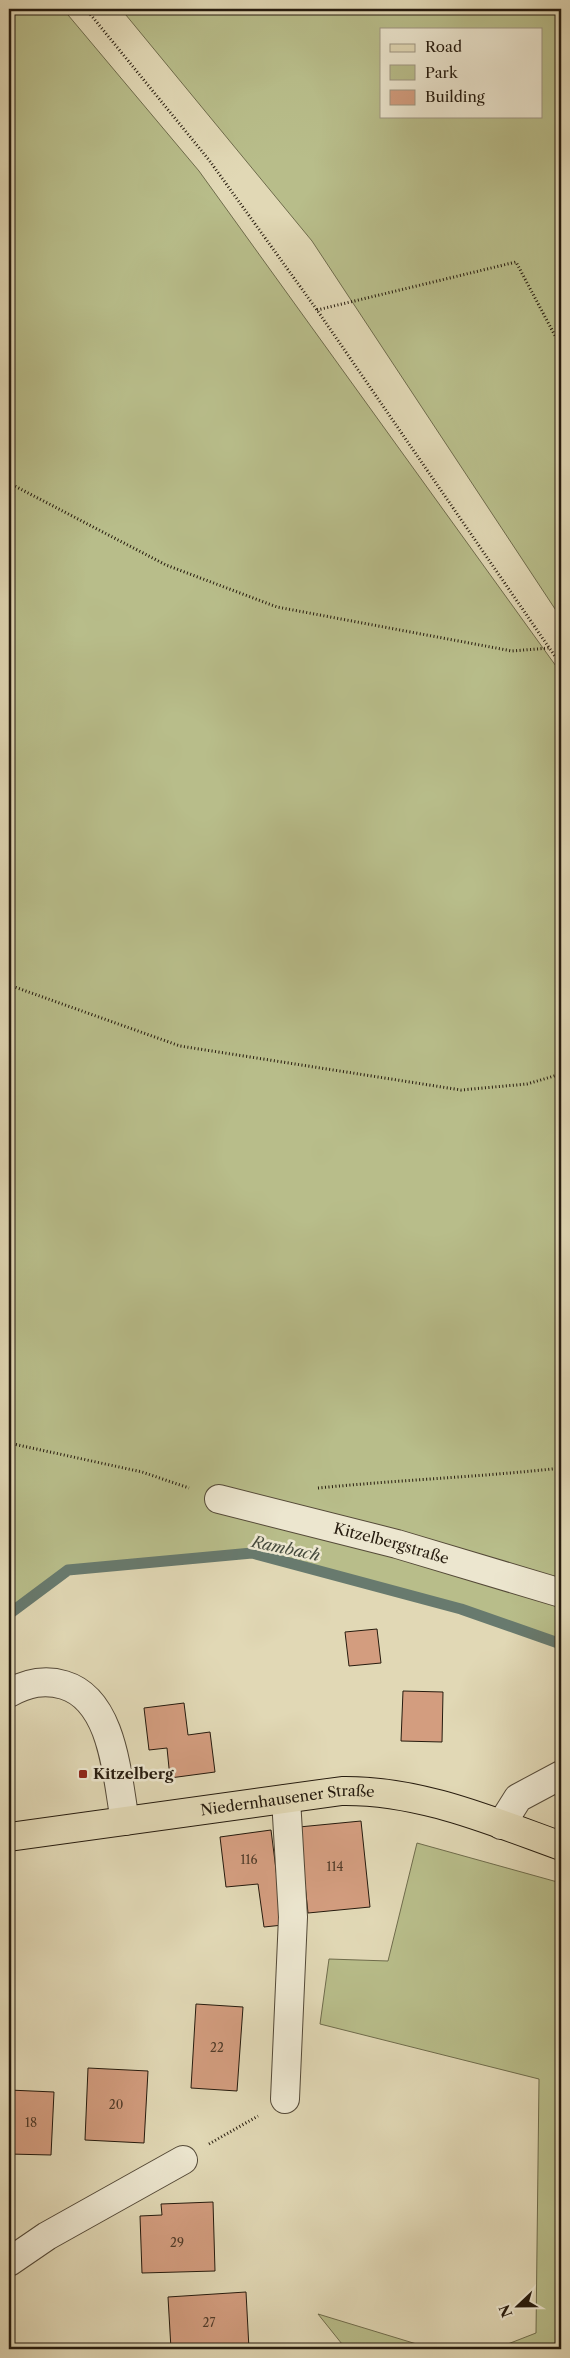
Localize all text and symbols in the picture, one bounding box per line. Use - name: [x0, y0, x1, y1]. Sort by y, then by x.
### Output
- legend: [380, 28, 542, 118]
- text: Road: [425, 37, 462, 56]
- text: Park: [425, 63, 459, 82]
- text: Building: [425, 87, 485, 106]
- street label: Kitzelbergstraße: [332, 1518, 451, 1568]
- water label: Rambach: [248, 1531, 322, 1565]
- place label: Kitzelberg: [93, 1764, 174, 1783]
- marker: Kitzelberg: [77, 1768, 89, 1780]
- street label: Niedernhausener Straße: [199, 1781, 375, 1819]
- house number: 116: [240, 1852, 258, 1867]
- house number: 114: [326, 1859, 344, 1874]
- house number: 22: [210, 2040, 224, 2055]
- house number: 20: [109, 2097, 123, 2112]
- house number: 18: [25, 2115, 37, 2130]
- house number: 29: [170, 2235, 184, 2250]
- north arrow: [492, 2280, 542, 2330]
- text: N: [495, 2302, 517, 2320]
- house number: 27: [203, 2315, 215, 2330]

